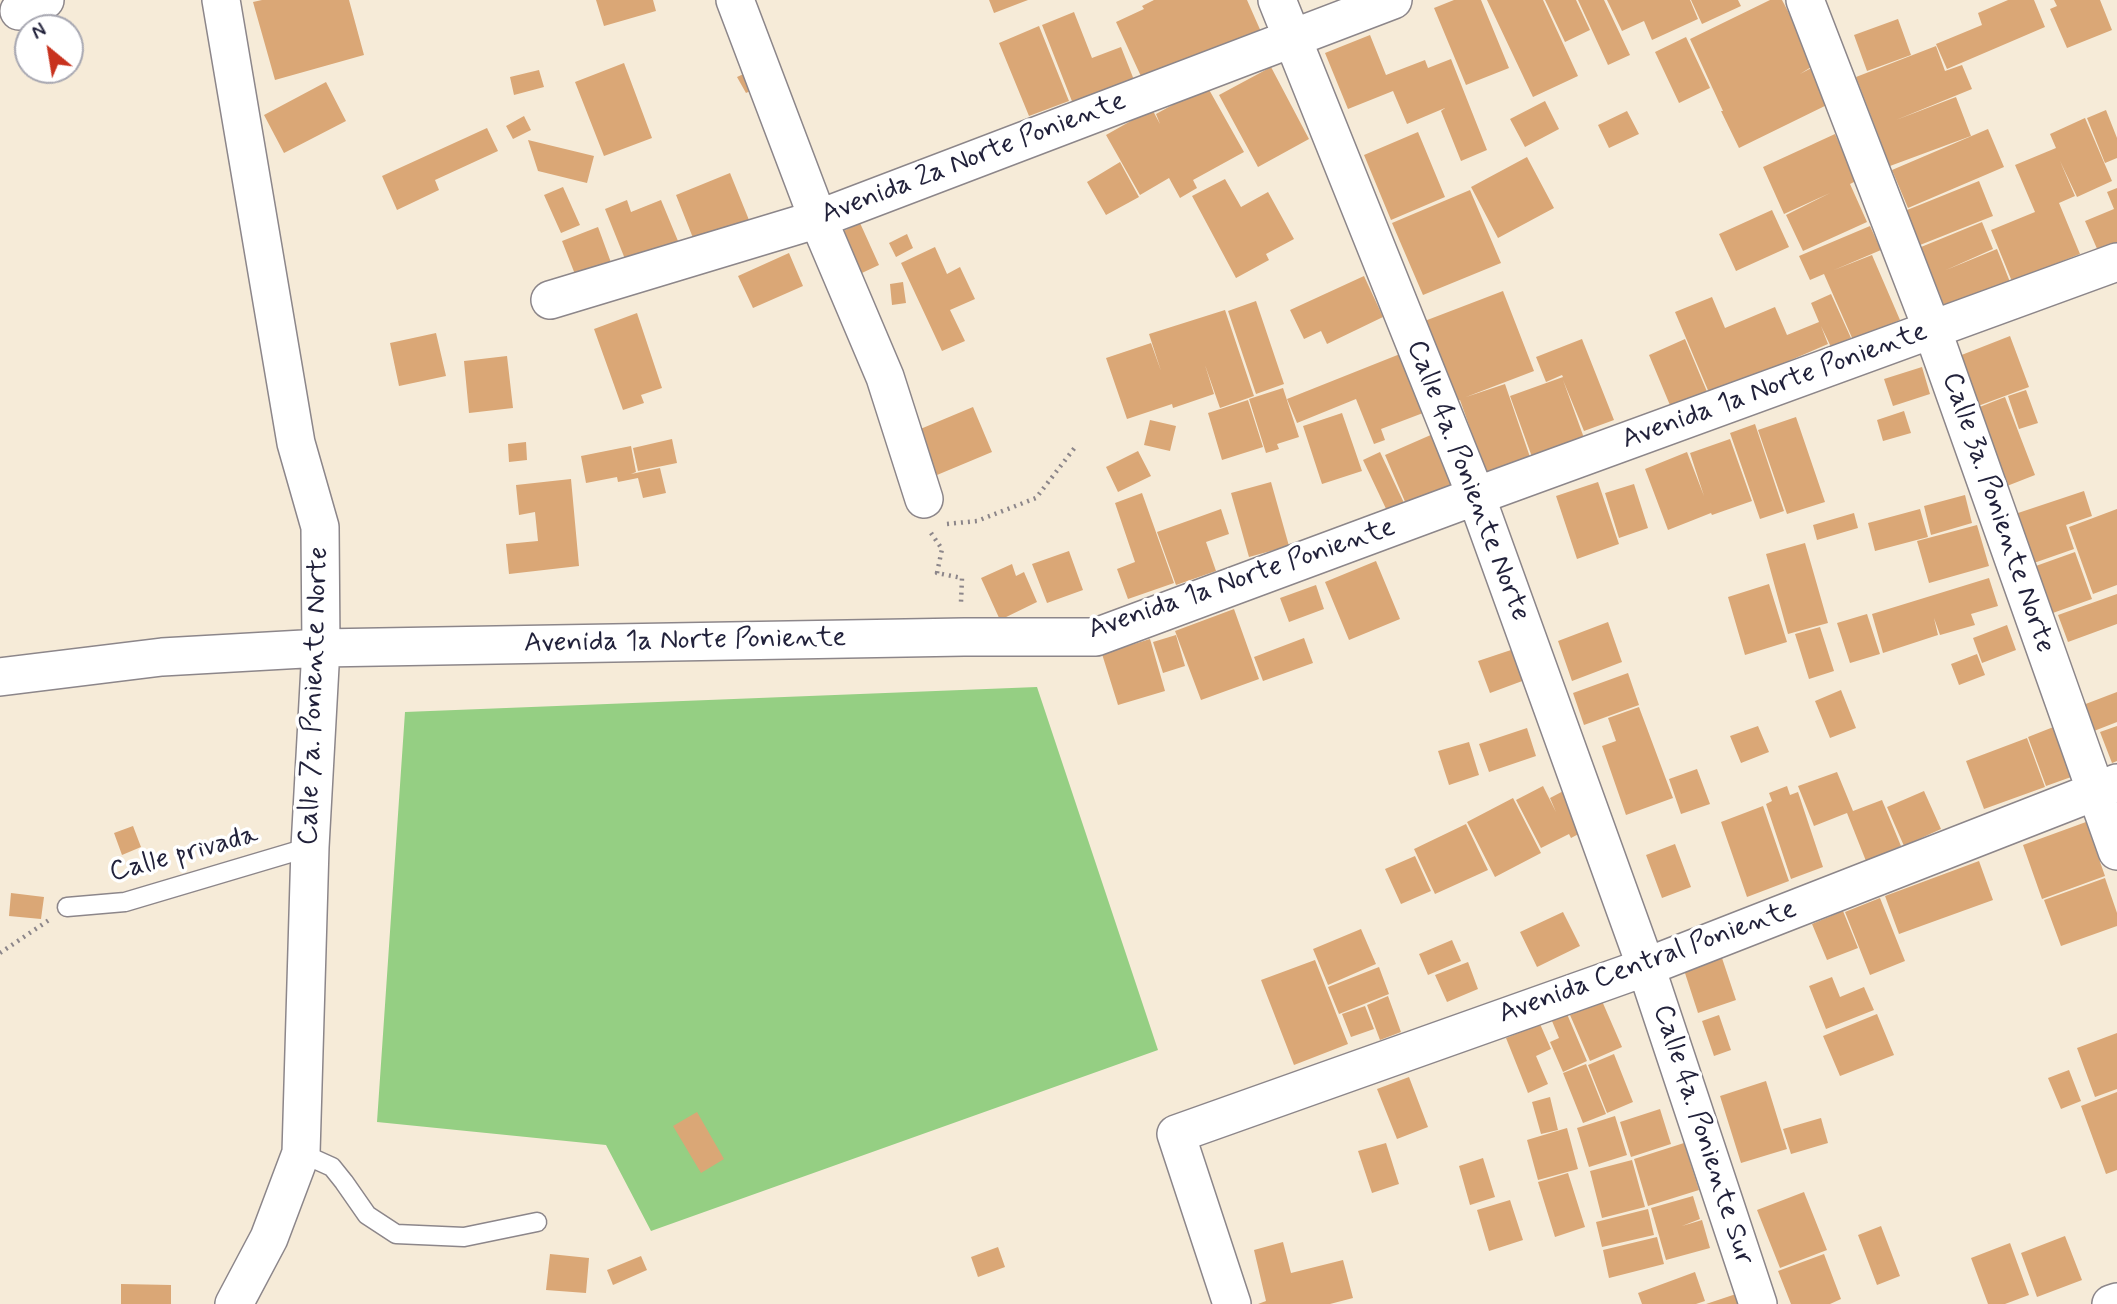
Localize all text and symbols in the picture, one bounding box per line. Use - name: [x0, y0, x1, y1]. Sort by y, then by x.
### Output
- north arrow: [14, 14, 84, 84]
- text: N: [28, 18, 51, 46]
- street label: Avenida 2a Norte Poniente: [817, 85, 1131, 233]
- street label: Avenida 1a Norte Poniente: [1618, 316, 1932, 458]
- street label: Calle 4a. Poniente Norte: [1398, 336, 1536, 626]
- street label: Calle 3a. Poniente Norte: [1933, 368, 2061, 658]
- street label: Avenida 1a Norte Poniente: [1084, 512, 1400, 648]
- street label: Calle 7a. Poniente Norte: [293, 546, 337, 846]
- street label: Avenida 1a Norte Poniente: [524, 622, 846, 662]
- street label: Calle privada: [106, 819, 262, 891]
- street label: Avenida Central Poniente: [1494, 893, 1802, 1033]
- street label: Calle 4a. Poniente Sur: [1644, 1001, 1760, 1269]

